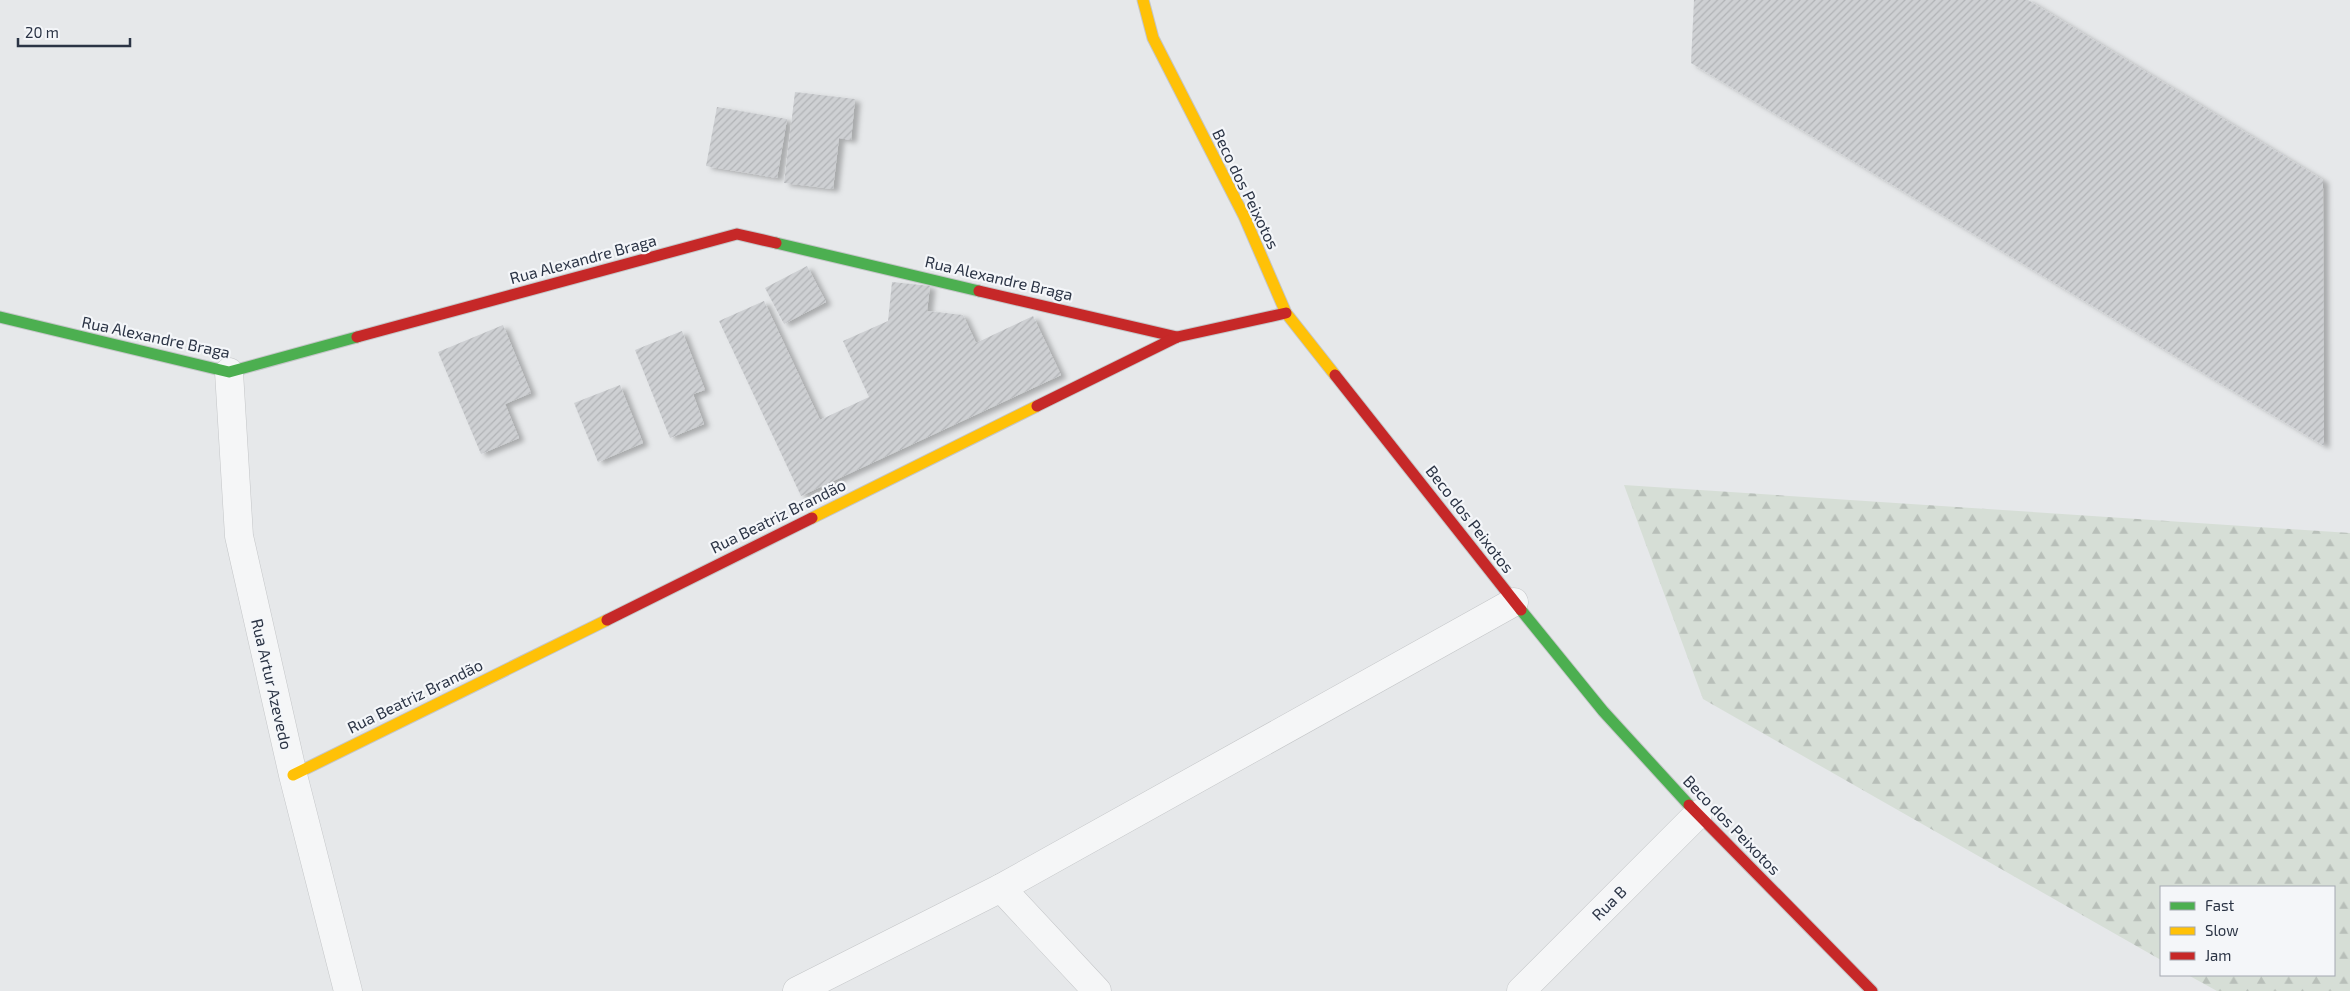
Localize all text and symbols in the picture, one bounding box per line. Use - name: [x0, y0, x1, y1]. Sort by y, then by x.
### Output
- scale bar: [18, 15, 130, 47]
- text: 20 m: [25, 23, 59, 41]
- street label: Beco dos Peixotos: [1209, 126, 1284, 252]
- street label: Rua Alexandre Braga: [507, 230, 658, 287]
- street label: Rua Alexandre Braga: [923, 251, 1075, 304]
- street label: Rua Alexandre Braga: [80, 312, 232, 362]
- street label: Beco dos Peixotos: [1422, 461, 1518, 576]
- street label: Rua Beatriz Brandão: [707, 475, 849, 557]
- street label: Rua Artur Azevedo: [248, 617, 297, 751]
- street label: Rua Beatriz Brandão: [344, 655, 486, 737]
- street label: Beco dos Peixotos: [1680, 771, 1785, 879]
- street label: Rua B: [1587, 881, 1630, 924]
- legend: [2160, 886, 2335, 976]
- text: Fast: [2205, 896, 2235, 914]
- text: Slow: [2205, 921, 2239, 939]
- text: Jam: [2205, 946, 2231, 964]

